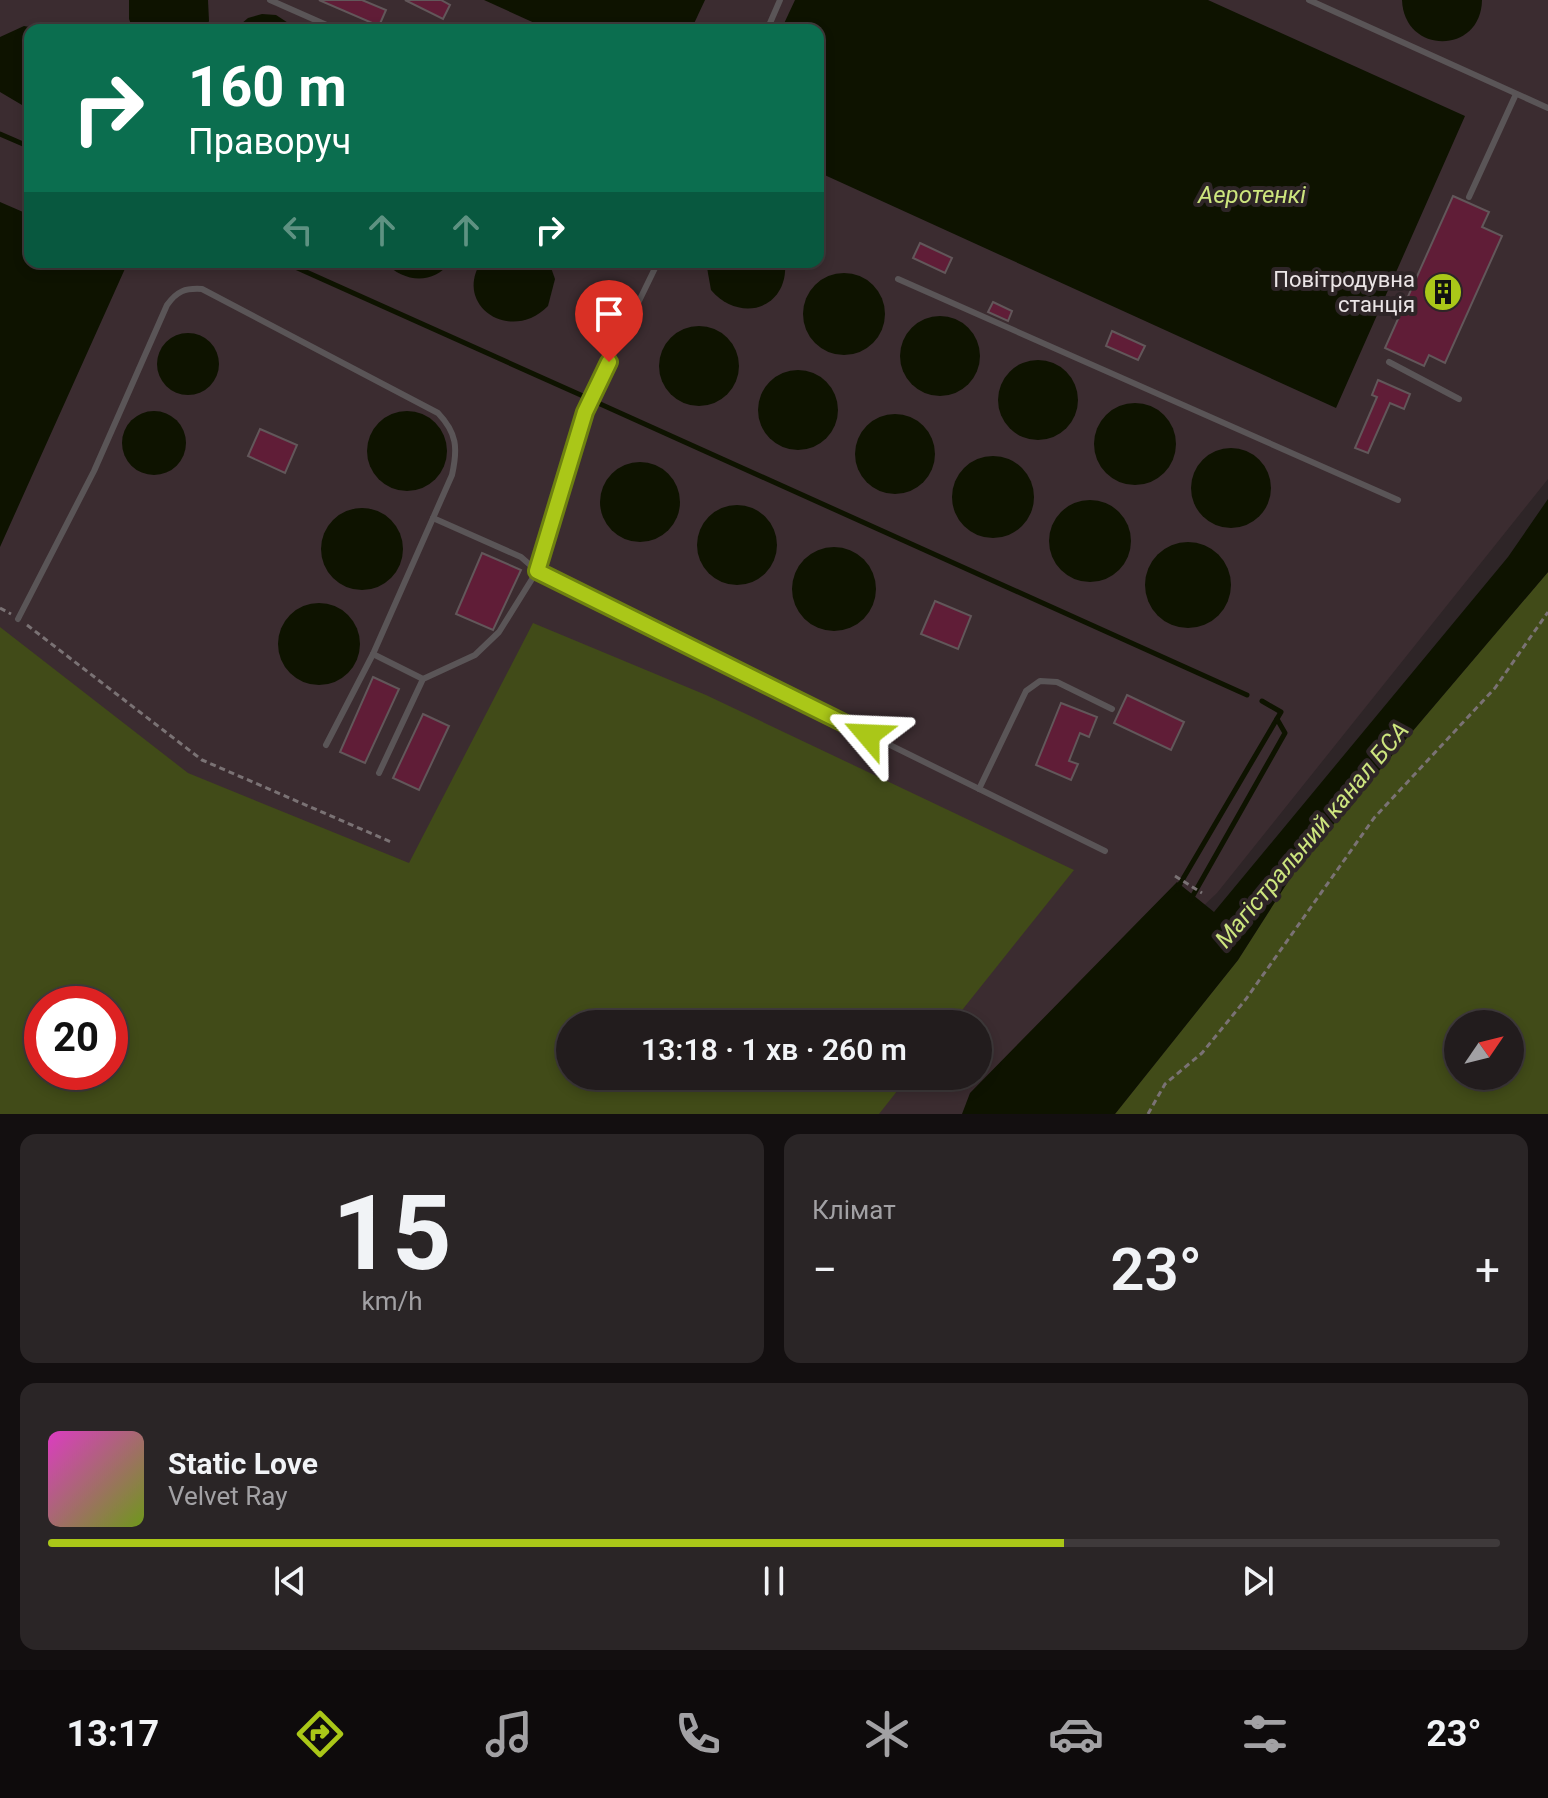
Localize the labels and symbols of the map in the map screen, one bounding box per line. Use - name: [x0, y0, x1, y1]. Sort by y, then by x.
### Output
- water label: Аеротенкі: [1197, 181, 1306, 209]
- place label: Повітродувна станція: [1273, 267, 1415, 317]
- building icon: Повітродувна станція: [1422, 271, 1464, 313]
- pin: [575, 280, 643, 362]
- position arrow: [826, 693, 910, 777]
- water label: Магістральний канал БСА: [1209, 717, 1415, 953]
- speed limit sign: 20: [24, 986, 128, 1090]
- north arrow: [1444, 1010, 1524, 1090]

